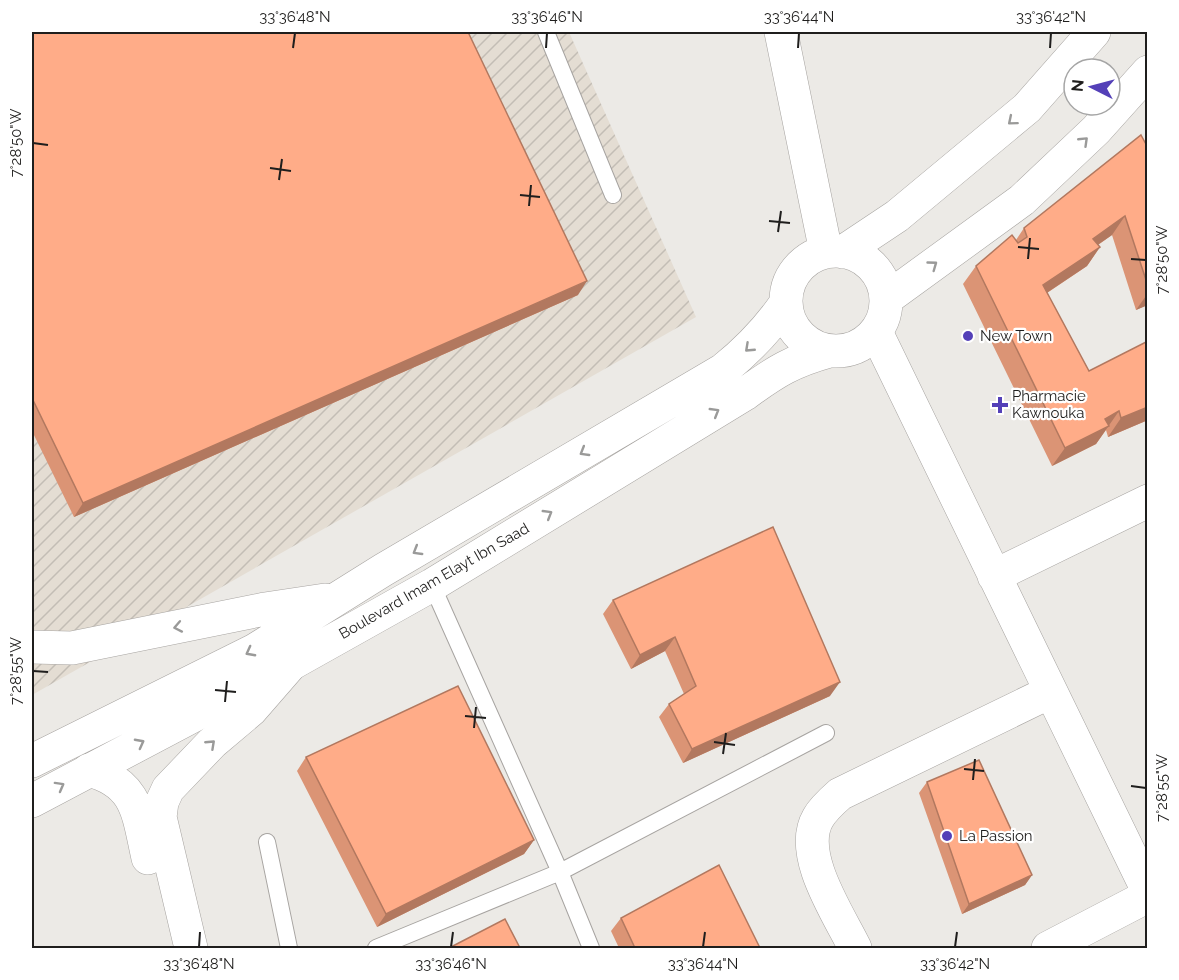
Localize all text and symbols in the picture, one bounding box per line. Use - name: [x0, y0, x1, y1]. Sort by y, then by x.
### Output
- text: 33°36'48"N: [259, 8, 331, 26]
- text: 33°36'46"N: [511, 8, 583, 26]
- text: 33°36'44"N: [764, 8, 834, 26]
- text: 33°36'42"N: [1016, 8, 1086, 26]
- north arrow: [1062, 57, 1122, 117]
- text: N: [1067, 78, 1088, 93]
- text: 7°28'50"W: [7, 108, 25, 177]
- one-way arrow: [1008, 113, 1019, 124]
- one-way arrow: [1077, 137, 1087, 148]
- text: 7°28'50"W: [1153, 225, 1171, 294]
- one-way arrow: [927, 261, 938, 272]
- place label: New Town: [980, 327, 1052, 345]
- marker: New Town: [961, 329, 975, 343]
- one-way arrow: [745, 341, 756, 352]
- place label: Pharmacie Kawnouka: [1012, 387, 1086, 422]
- marker: Pharmacie Kawnouka: [993, 398, 1007, 412]
- one-way arrow: [709, 408, 719, 420]
- one-way arrow: [580, 444, 590, 456]
- one-way arrow: [542, 509, 552, 521]
- street label: Boulevard Imam Elayt Ibn Saad: [336, 519, 532, 643]
- one-way arrow: [412, 544, 423, 555]
- one-way arrow: [173, 620, 183, 633]
- text: 7°28'55"W: [7, 637, 25, 705]
- one-way arrow: [246, 645, 256, 656]
- one-way arrow: [134, 739, 145, 750]
- one-way arrow: [204, 741, 215, 752]
- text: 7°28'55"W: [1153, 754, 1171, 822]
- one-way arrow: [54, 782, 64, 793]
- place label: La Passion: [959, 827, 1033, 845]
- marker: La Passion: [940, 829, 954, 843]
- text: 33°36'48"N: [163, 955, 235, 973]
- text: 33°36'46"N: [415, 955, 487, 973]
- text: 33°36'44"N: [668, 955, 738, 973]
- text: 33°36'42"N: [920, 955, 990, 973]

